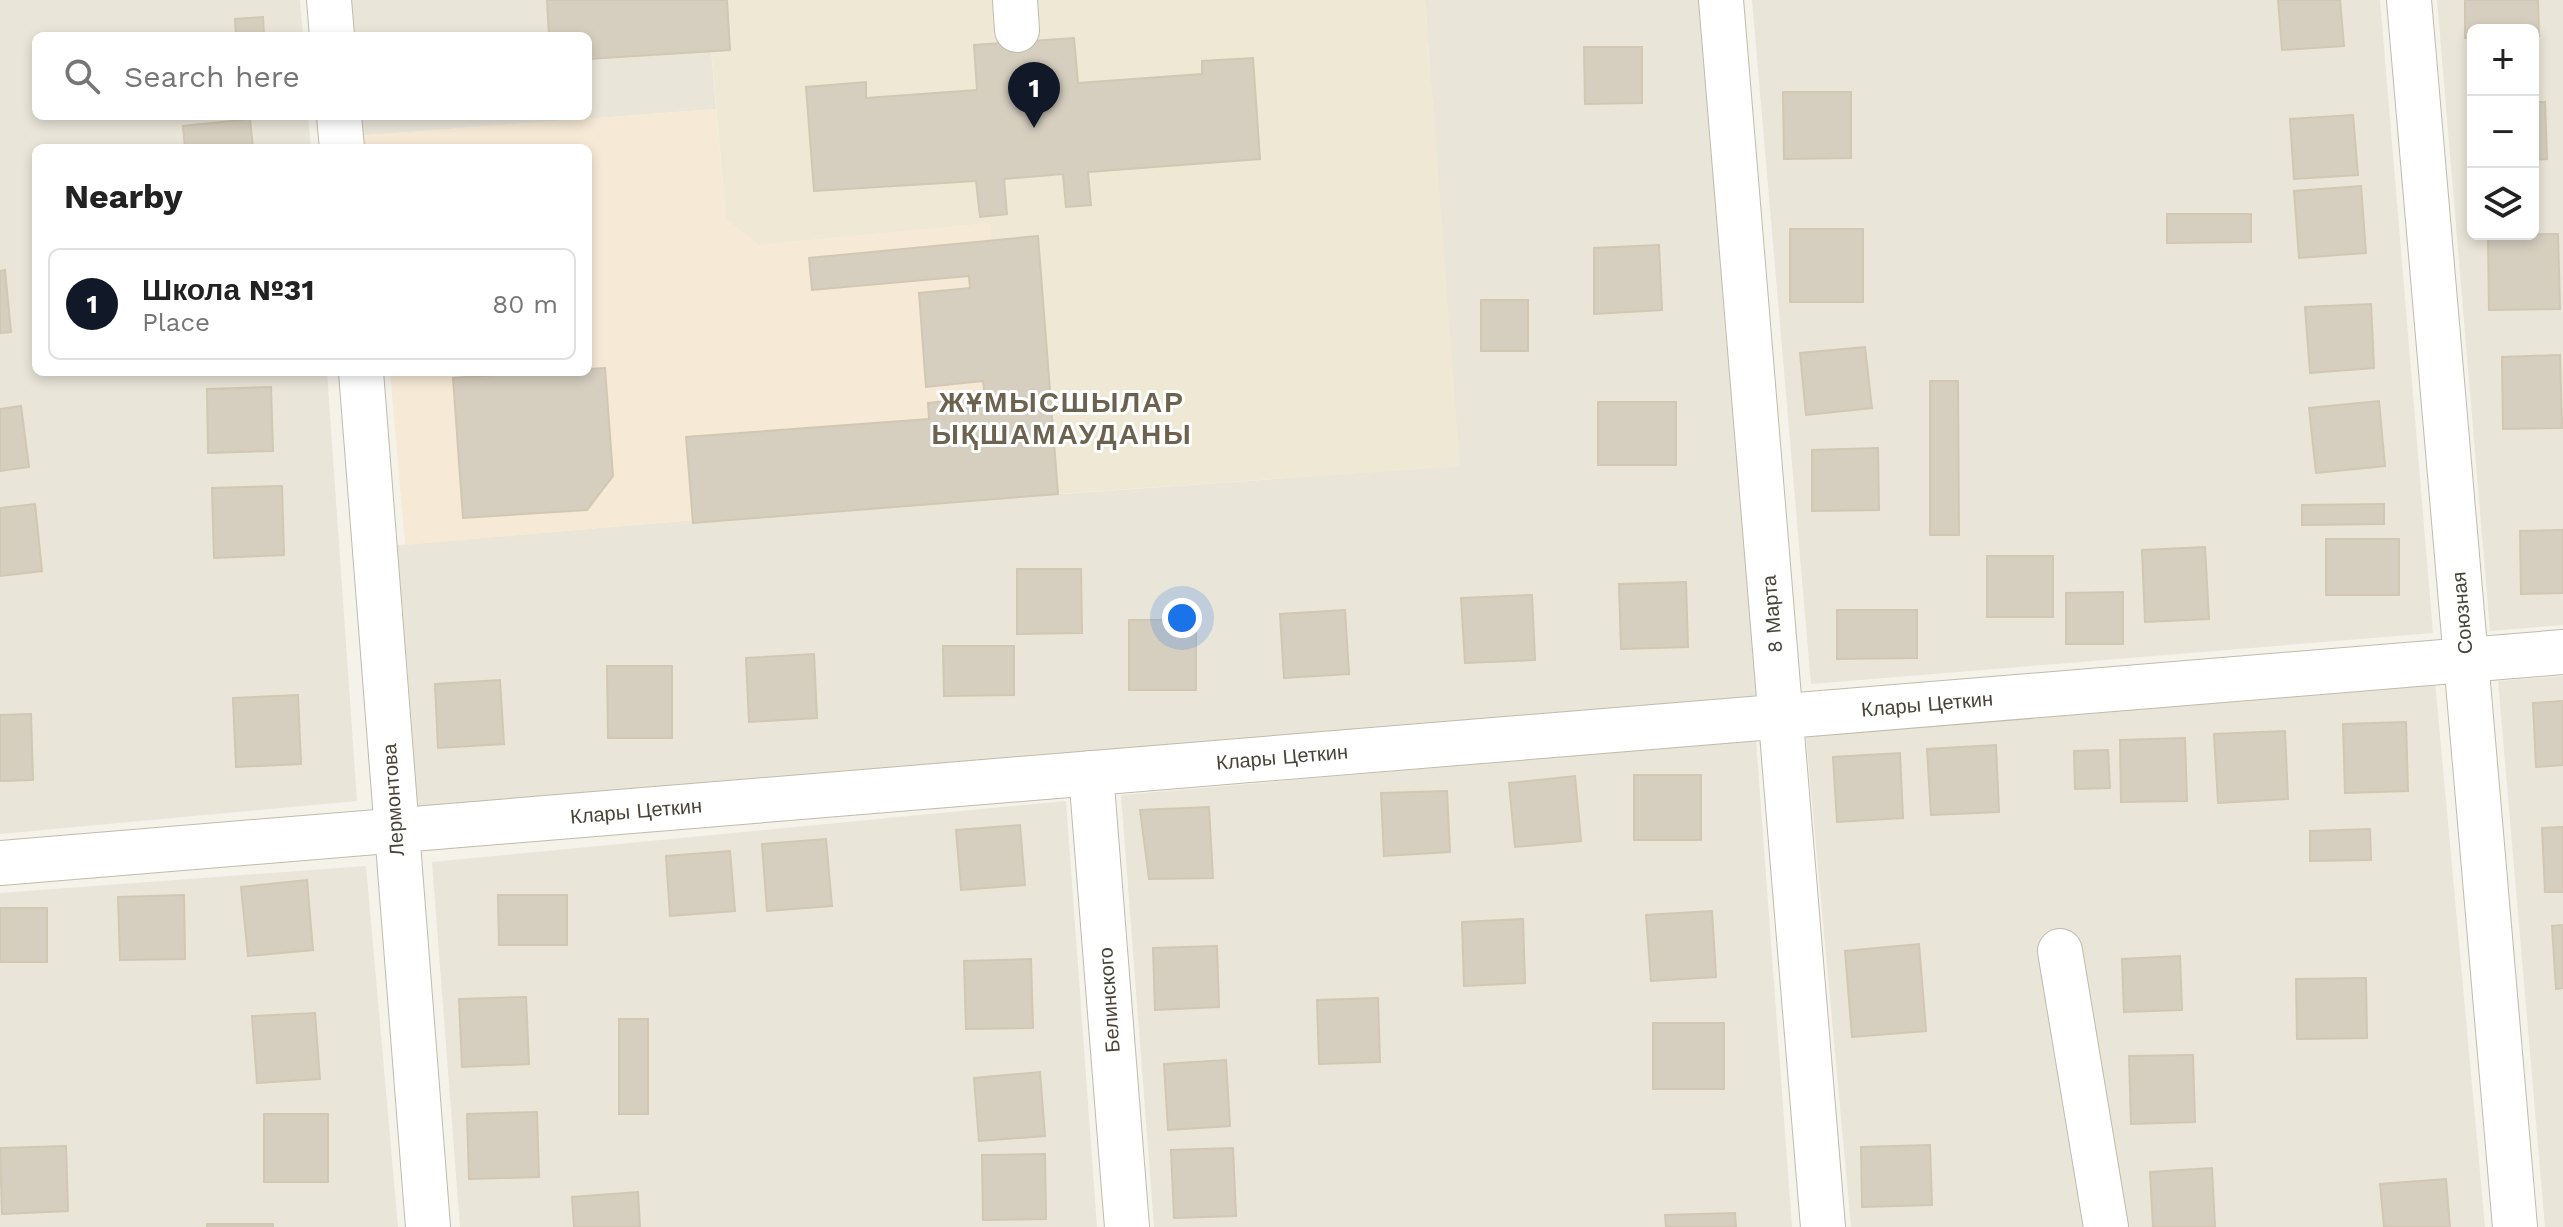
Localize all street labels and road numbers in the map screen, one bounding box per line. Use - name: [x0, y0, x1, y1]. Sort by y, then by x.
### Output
- street label: Союзная: [2446, 571, 2478, 655]
- street label: 8 Марта: [1757, 573, 1787, 654]
- street label: Клары Цеткин: [1860, 686, 1994, 722]
- street label: Клары Цеткин: [1215, 739, 1349, 775]
- street label: Лермонтова: [377, 742, 409, 857]
- street label: Клары Цеткин: [569, 793, 703, 829]
- street label: Белинского: [1093, 947, 1125, 1053]

